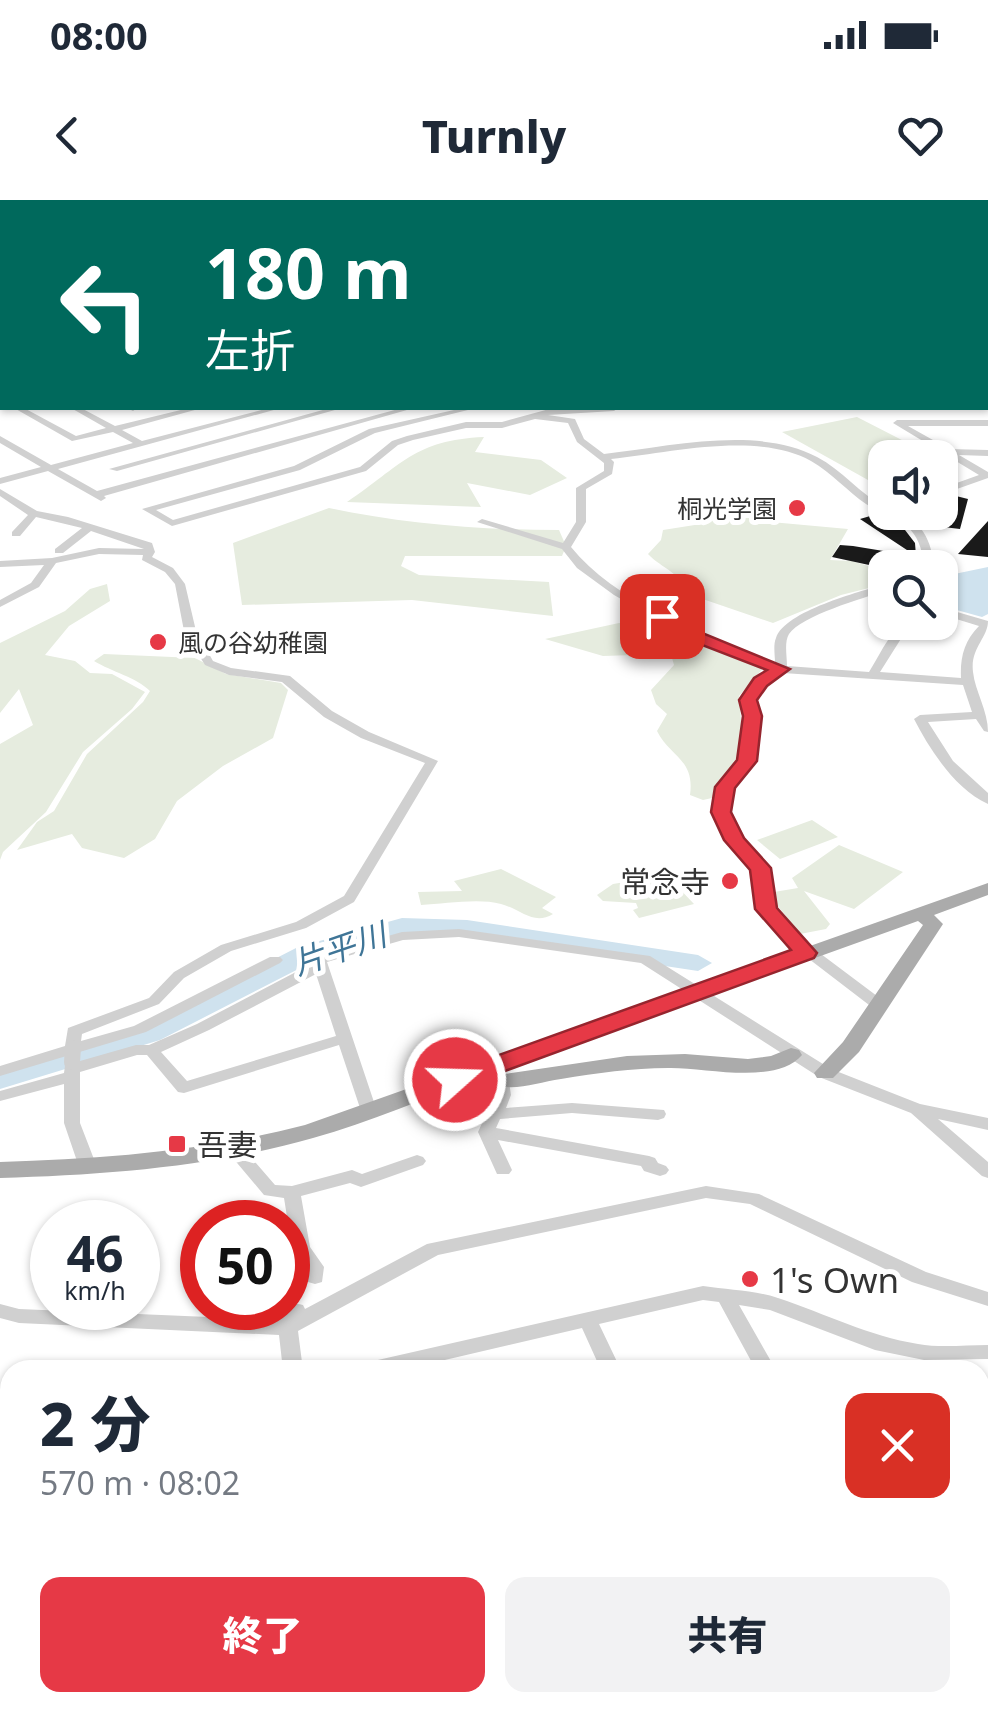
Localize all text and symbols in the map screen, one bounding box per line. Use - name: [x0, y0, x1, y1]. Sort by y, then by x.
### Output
- text: 08:00: [50, 9, 148, 61]
- text: Turnly: [422, 105, 566, 166]
- icon: back: [40, 108, 95, 163]
- icon: heart: [893, 108, 948, 163]
- text: 180 m: [205, 224, 412, 320]
- icon: left: [40, 240, 170, 370]
- text: 左折: [205, 319, 295, 380]
- map controls: [868, 440, 958, 640]
- button: sound: [868, 440, 958, 530]
- place label: 桐光学園: [677, 491, 777, 525]
- marker: 桐光学園: [786, 497, 808, 519]
- button: search: [868, 550, 958, 640]
- pin: [620, 574, 705, 659]
- icon: arrive: [635, 589, 690, 644]
- place label: 風の谷幼稚園: [178, 625, 328, 659]
- marker: 風の谷幼稚園: [147, 631, 169, 653]
- place label: 常念寺: [620, 861, 710, 902]
- marker: 常念寺: [719, 870, 741, 892]
- water label: 片平川: [287, 911, 394, 984]
- position arrow: [403, 1028, 507, 1132]
- place label: 吾妻: [197, 1124, 257, 1165]
- marker: 吾妻: [166, 1133, 188, 1155]
- speed limit sign: 50: [180, 1200, 310, 1330]
- text: 46: [66, 1219, 124, 1287]
- place label: 1's Own: [770, 1256, 899, 1303]
- marker: 1's Own: [739, 1268, 761, 1290]
- text: km/h: [64, 1273, 126, 1307]
- text: 2 分: [40, 1382, 150, 1464]
- button: close: [845, 1393, 950, 1498]
- text: 570 m · 08:02: [40, 1461, 240, 1504]
- button: 終了: [40, 1577, 485, 1692]
- button: 共有: [505, 1577, 950, 1692]

